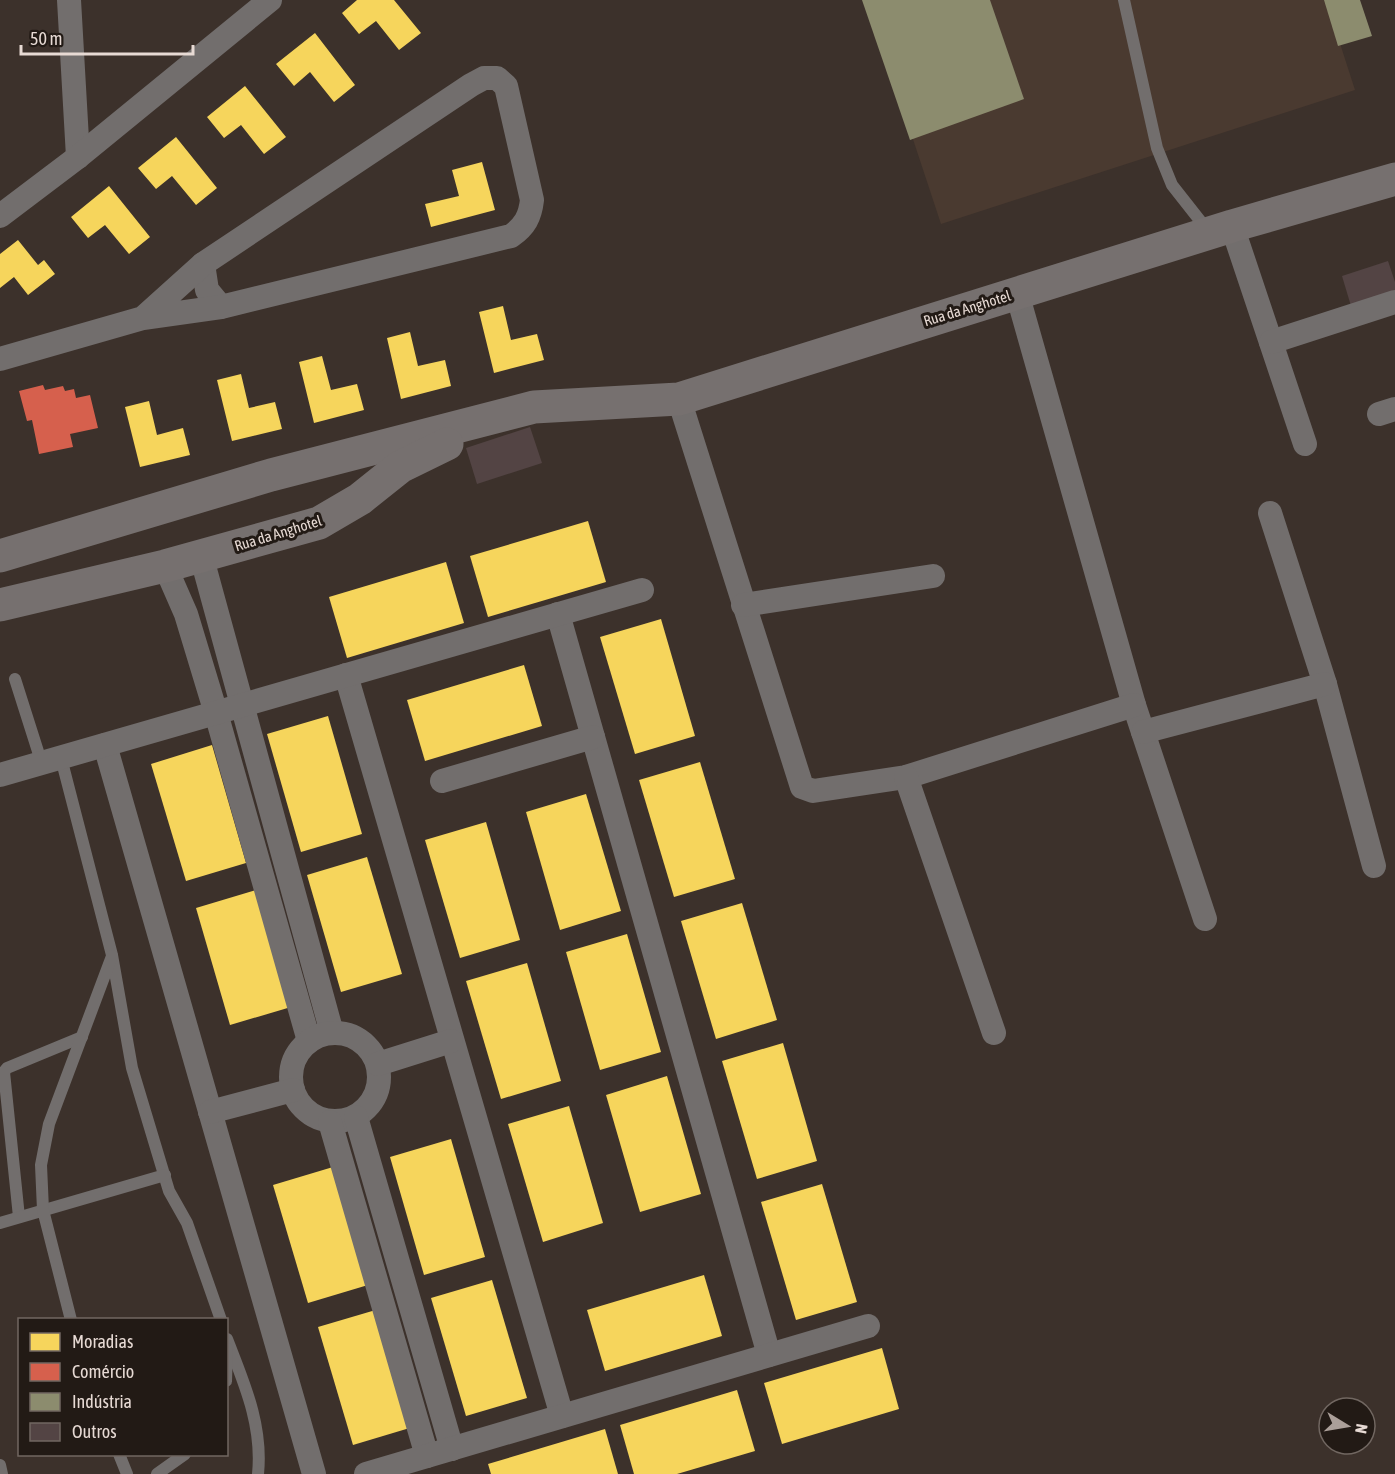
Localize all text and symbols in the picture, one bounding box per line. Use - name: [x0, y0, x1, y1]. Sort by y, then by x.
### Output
- scale bar: [21, 18, 194, 56]
- text: 50 m: [30, 28, 62, 49]
- street label: Rua da Anghotel: [921, 287, 1013, 329]
- street label: Rua da Anghotel: [232, 512, 324, 554]
- legend: [18, 1318, 228, 1456]
- text: Moradias: [72, 1331, 133, 1352]
- text: Comércio: [72, 1361, 134, 1382]
- text: Indústria: [72, 1391, 132, 1412]
- north arrow: [1317, 1396, 1377, 1456]
- text: Outros: [72, 1421, 117, 1442]
- text: N: [1352, 1423, 1371, 1435]

